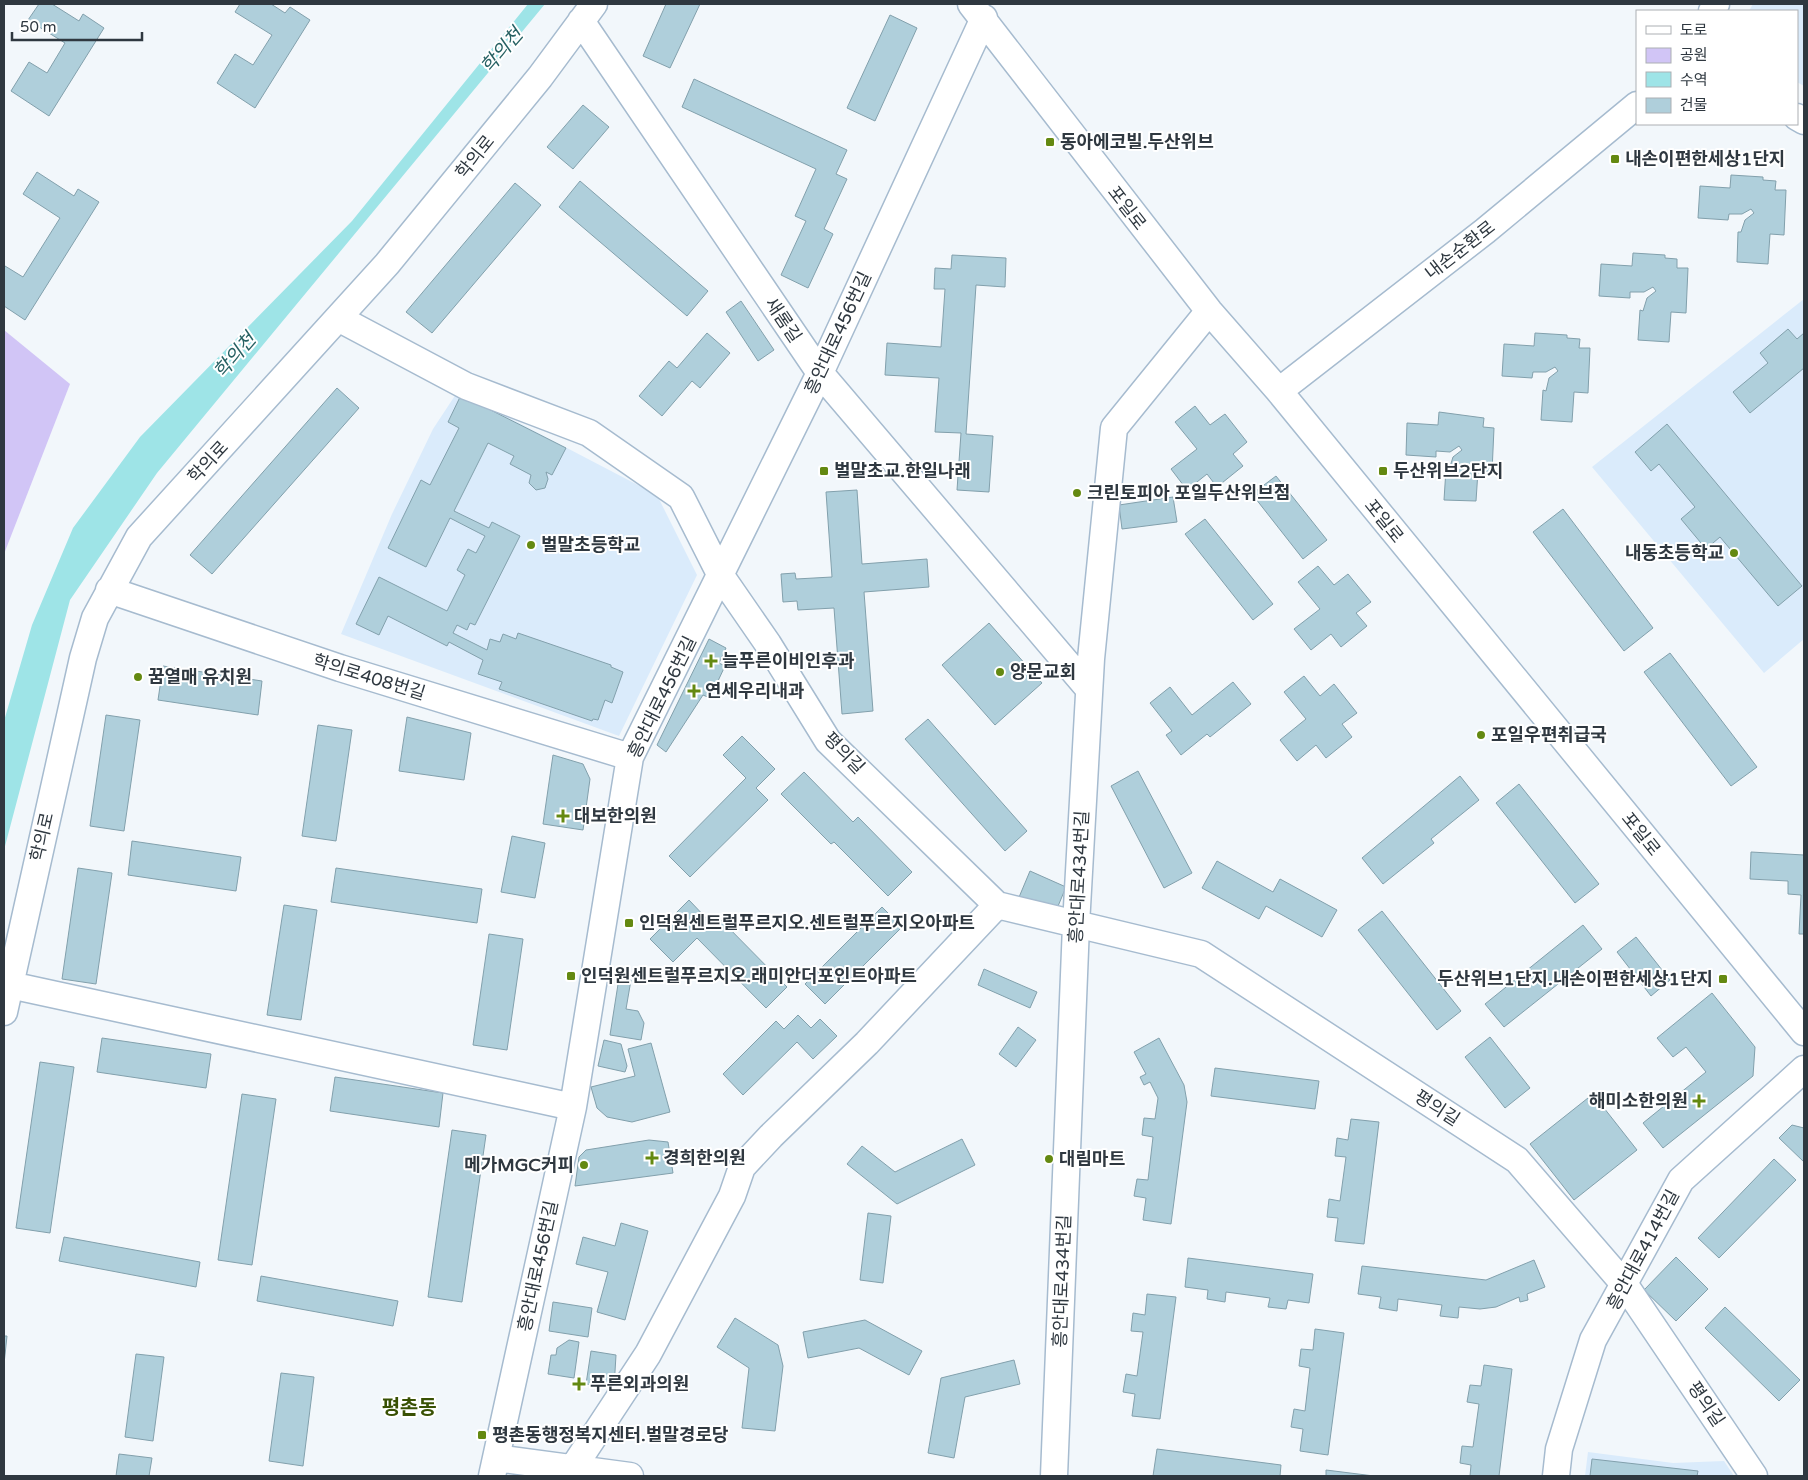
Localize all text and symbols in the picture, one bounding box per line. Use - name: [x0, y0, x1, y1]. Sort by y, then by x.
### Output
- scale bar: [12, 10, 142, 42]
- legend: [1636, 10, 1798, 125]
- text: 50 m: [20, 18, 57, 36]
- text: 도로: [1680, 21, 1708, 39]
- water label: 학의천: [476, 23, 528, 78]
- text: 공원: [1680, 46, 1708, 64]
- text: 수역: [1680, 71, 1708, 89]
- text: 건물: [1680, 96, 1708, 114]
- street label: 학의로: [451, 131, 499, 183]
- place label: 동아에코빌.두산위브: [1060, 131, 1214, 153]
- marker: 동아에코빌.두산위브: [1044, 136, 1056, 148]
- place label: 내손이편한세상1단지: [1625, 148, 1785, 170]
- marker: 내손이편한세상1단지: [1609, 153, 1621, 165]
- street label: 포일로: [1103, 182, 1151, 234]
- street label: 내손순환로: [1421, 216, 1499, 284]
- street label: 흥안대로456번길: [800, 268, 876, 398]
- street label: 새롬길: [760, 293, 806, 347]
- water label: 학의천: [209, 328, 261, 383]
- street label: 학의로: [183, 436, 233, 488]
- place label: 벌말초교.한일나래: [834, 460, 971, 482]
- place label: 두산위브2단지: [1393, 460, 1504, 482]
- marker: 벌말초교.한일나래: [818, 465, 830, 477]
- marker: 두산위브2단지: [1377, 465, 1389, 477]
- place label: 크린토피아 포일두산위브점: [1087, 482, 1290, 504]
- marker: 크린토피아 포일두산위브점: [1071, 487, 1083, 499]
- street label: 포일로: [1360, 495, 1408, 547]
- place label: 벌말초등학교: [541, 534, 640, 556]
- marker: 벌말초등학교: [525, 539, 537, 551]
- place label: 내동초등학교: [1625, 542, 1724, 564]
- marker: 내동초등학교: [1728, 547, 1740, 559]
- street label: 흥안대로456번길: [623, 632, 701, 762]
- street label: 학의로408번길: [310, 649, 428, 705]
- place label: 늘푸른이비인후과: [722, 650, 855, 672]
- marker: 늘푸른이비인후과: [704, 654, 718, 668]
- place label: 양문교회: [1010, 661, 1076, 683]
- place label: 꿈열매 유치원: [148, 666, 252, 688]
- marker: 양문교회: [994, 666, 1006, 678]
- marker: 꿈열매 유치원: [132, 671, 144, 683]
- place label: 연세우리내과: [705, 680, 805, 702]
- marker: 연세우리내과: [687, 684, 701, 698]
- place label: 포일우편취급국: [1491, 724, 1607, 746]
- street label: 평의길: [819, 727, 869, 779]
- marker: 포일우편취급국: [1475, 729, 1487, 741]
- place label: 대보한의원: [574, 805, 657, 827]
- street label: 포일로: [1617, 808, 1665, 860]
- marker: 대보한의원: [556, 809, 570, 823]
- street label: 학의로: [26, 810, 58, 864]
- street label: 흥안대로434번길: [1065, 810, 1093, 944]
- place label: 인덕원센트럴푸르지오.센트럴푸르지오아파트: [639, 912, 975, 934]
- marker: 인덕원센트럴푸르지오.센트럴푸르지오아파트: [623, 917, 635, 929]
- place label: 인덕원센트럴푸르지오.래미안더포인트아파트: [581, 965, 917, 987]
- place label: 두산위브1단지.내손이편한세상1단지: [1437, 968, 1713, 990]
- marker: 인덕원센트럴푸르지오.래미안더포인트아파트: [565, 970, 577, 982]
- marker: 두산위브1단지.내손이편한세상1단지: [1717, 973, 1729, 985]
- street label: 평의길: [1410, 1085, 1464, 1131]
- place label: 해미소한의원: [1589, 1090, 1688, 1112]
- marker: 해미소한의원: [1692, 1094, 1706, 1108]
- place label: 경희한의원: [663, 1147, 746, 1169]
- place label: 대림마트: [1059, 1148, 1125, 1170]
- marker: 경희한의원: [645, 1151, 659, 1165]
- marker: 대림마트: [1043, 1153, 1055, 1165]
- place label: 메가MGC커피: [464, 1154, 574, 1176]
- marker: 메가MGC커피: [578, 1159, 590, 1171]
- street label: 흥안대로414번길: [1602, 1186, 1684, 1314]
- street label: 흥안대로456번길: [513, 1199, 563, 1333]
- street label: 흥안대로434번길: [1049, 1214, 1075, 1348]
- place label: 푸른외과의원: [590, 1373, 689, 1395]
- marker: 푸른외과의원: [572, 1377, 586, 1391]
- street label: 평의길: [1683, 1377, 1729, 1431]
- district label: 평촌동: [381, 1396, 437, 1420]
- place label: 평촌동행정복지센터.벌말경로당: [492, 1424, 729, 1446]
- marker: 평촌동행정복지센터.벌말경로당: [476, 1429, 488, 1441]

